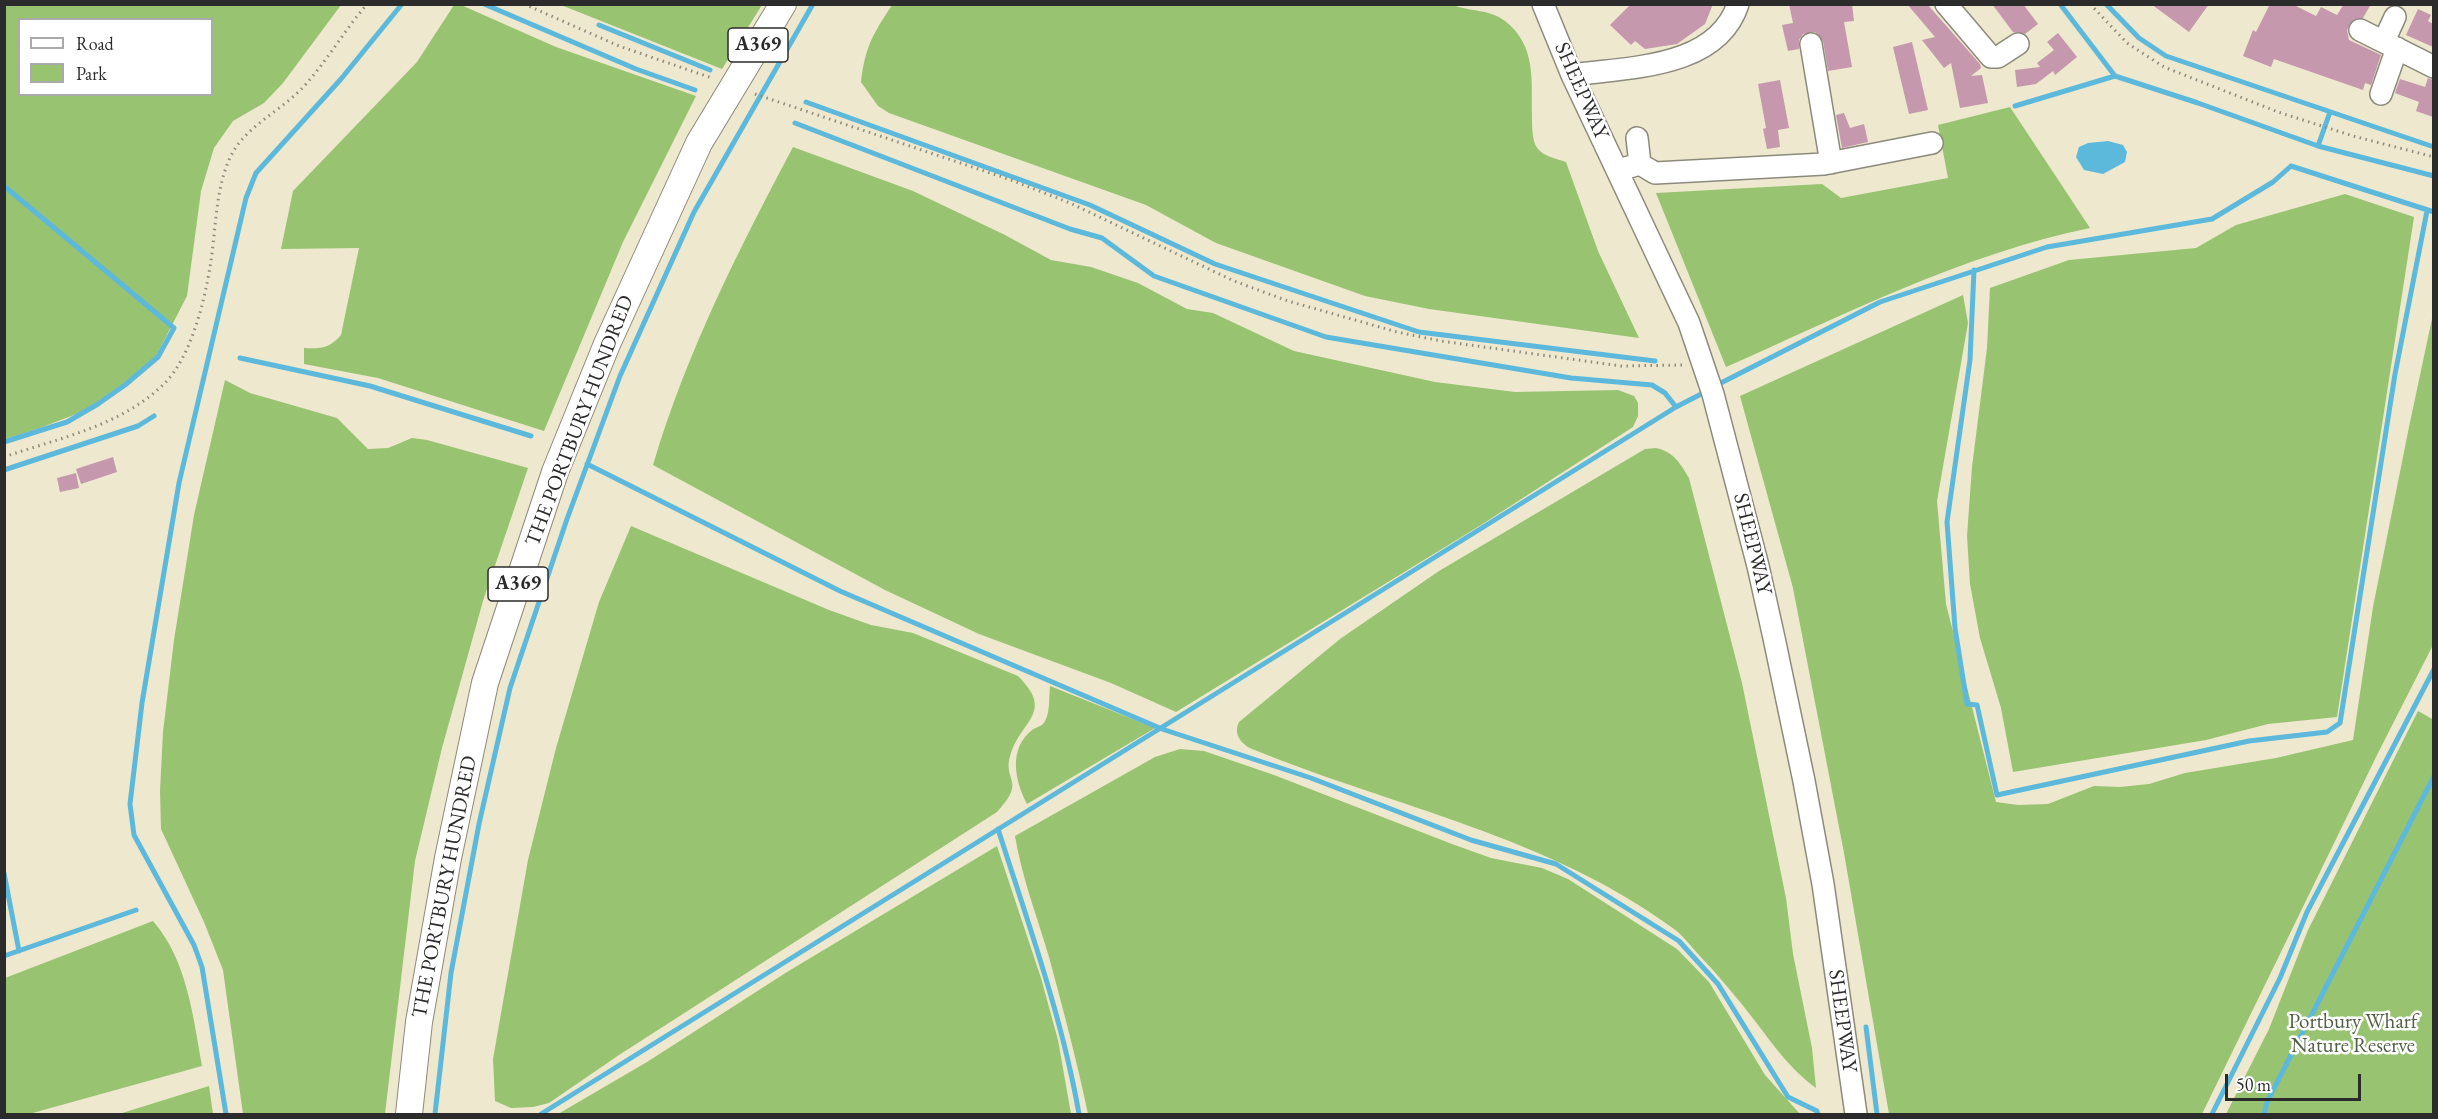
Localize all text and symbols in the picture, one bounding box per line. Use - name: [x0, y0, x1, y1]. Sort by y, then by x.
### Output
- legend: [18, 18, 213, 96]
- road number: A369: [728, 28, 788, 62]
- text: Road: [76, 32, 114, 55]
- street label: SHEEPWAY: [1548, 39, 1614, 143]
- text: Park: [76, 62, 107, 85]
- street label: THE PORTBURY HUNDRED: [520, 292, 640, 550]
- street label: SHEEPWAY: [1727, 491, 1777, 597]
- road number: A369: [488, 567, 548, 601]
- street label: THE PORTBURY HUNDRED: [407, 754, 483, 1020]
- street label: SHEEPWAY: [1822, 968, 1862, 1074]
- park label: Portbury Wharf Nature Reserve: [2289, 1009, 2417, 1059]
- scale bar: [2228, 1062, 2364, 1100]
- text: 50 m: [2236, 1073, 2271, 1096]

